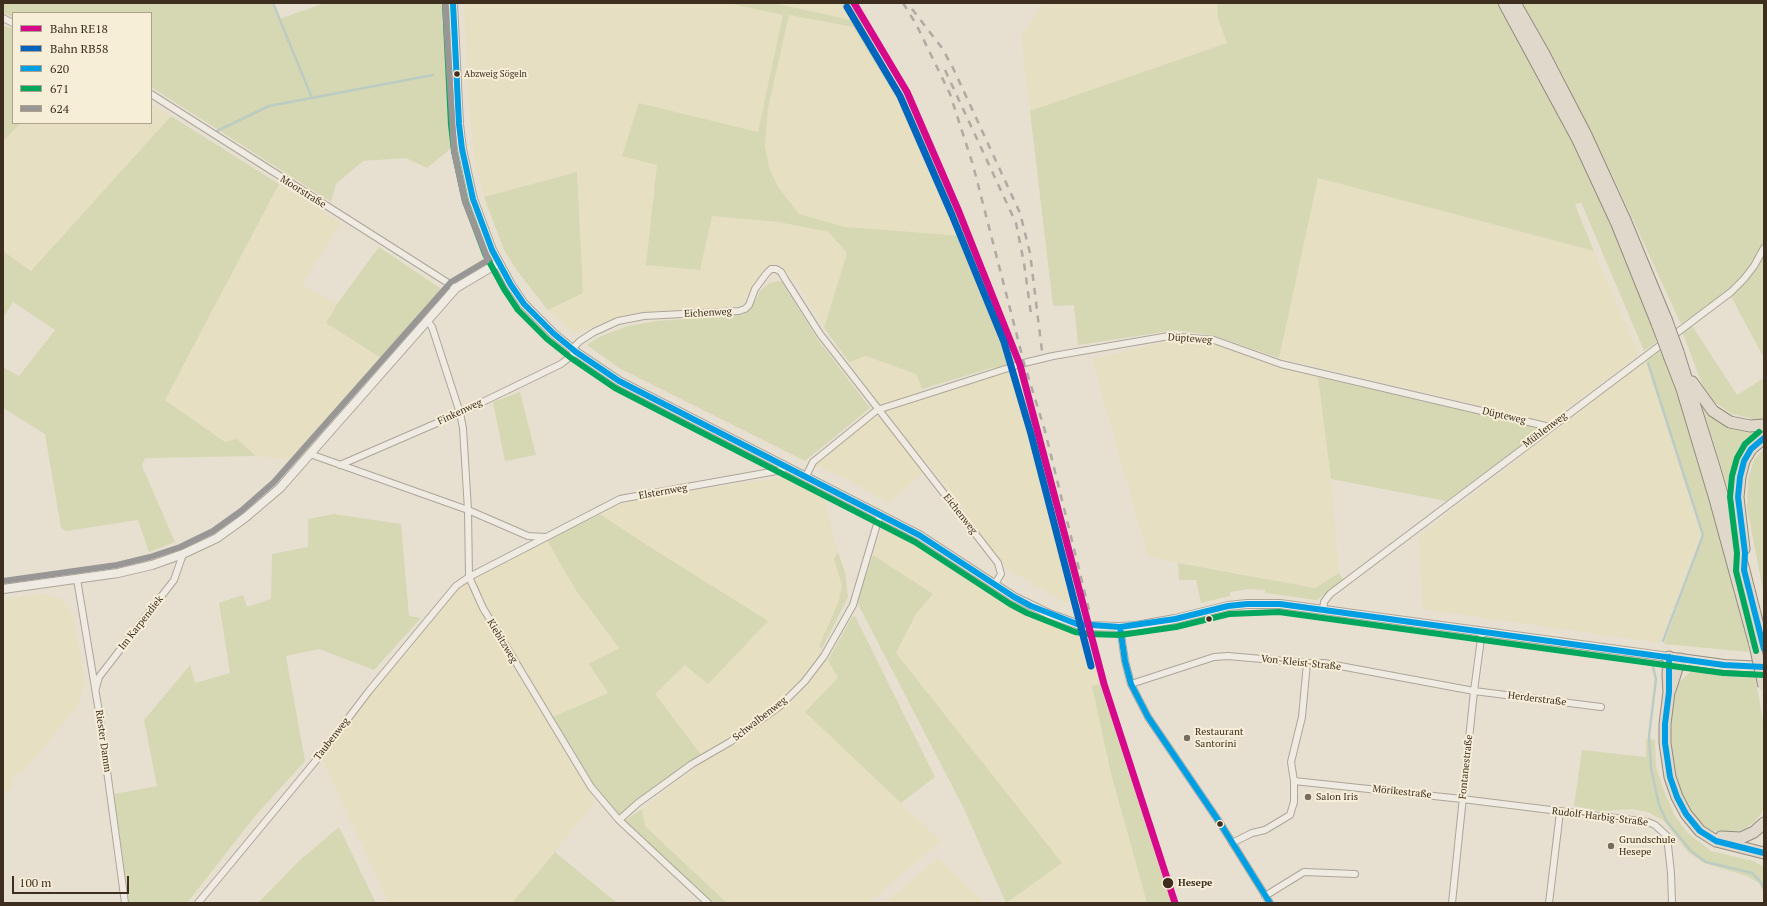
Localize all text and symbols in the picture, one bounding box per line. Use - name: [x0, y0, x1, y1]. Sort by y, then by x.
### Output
- legend: [12, 12, 152, 124]
- text: Bahn RE18: [50, 21, 108, 36]
- text: Bahn RB58: [50, 41, 108, 56]
- text: 620: [50, 61, 69, 76]
- marker: Abzweig Sögeln: [452, 69, 462, 79]
- place label: Abzweig Sögeln: [464, 69, 527, 79]
- text: 671: [50, 81, 69, 96]
- text: 624: [50, 101, 69, 116]
- street label: Moorstraße: [278, 173, 328, 211]
- street label: Eichenweg: [684, 306, 732, 320]
- street label: Düpteweg: [1167, 331, 1213, 347]
- street label: Finkenweg: [436, 396, 484, 428]
- street label: Düpteweg: [1481, 405, 1527, 427]
- street label: Mühlenweg: [1521, 410, 1569, 450]
- street label: Elsternweg: [638, 482, 688, 502]
- street label: Eichenweg: [941, 491, 979, 537]
- street label: Im Karpendiek: [116, 594, 166, 652]
- unlabelled marker: [1204, 614, 1214, 624]
- street label: Kiebitzweg: [484, 617, 520, 665]
- street label: Von-Kleist-Straße: [1260, 653, 1342, 673]
- street label: Herderstraße: [1507, 689, 1567, 709]
- street label: Schwalbenweg: [731, 694, 789, 744]
- street label: Riester Damm: [93, 709, 113, 773]
- street label: Taubenweg: [312, 715, 352, 763]
- place label: Restaurant Santorini: [1195, 726, 1244, 750]
- marker: Restaurant Santorini: [1182, 733, 1192, 743]
- street label: Fontanestraße: [1457, 734, 1475, 800]
- street label: Mörikestraße: [1372, 783, 1432, 801]
- place label: Salon Iris: [1316, 791, 1358, 803]
- marker: Salon Iris: [1303, 792, 1313, 802]
- street label: Rudolf-Harbig-Straße: [1551, 805, 1649, 829]
- unlabelled marker: [1215, 819, 1225, 829]
- place label: Grundschule Hesepe: [1619, 834, 1676, 858]
- marker: Grundschule Hesepe: [1606, 841, 1616, 851]
- scale bar: [14, 868, 131, 894]
- text: 100 m: [19, 875, 51, 890]
- marker: Hesepe: [1161, 876, 1175, 890]
- place label: Hesepe: [1178, 877, 1212, 889]

